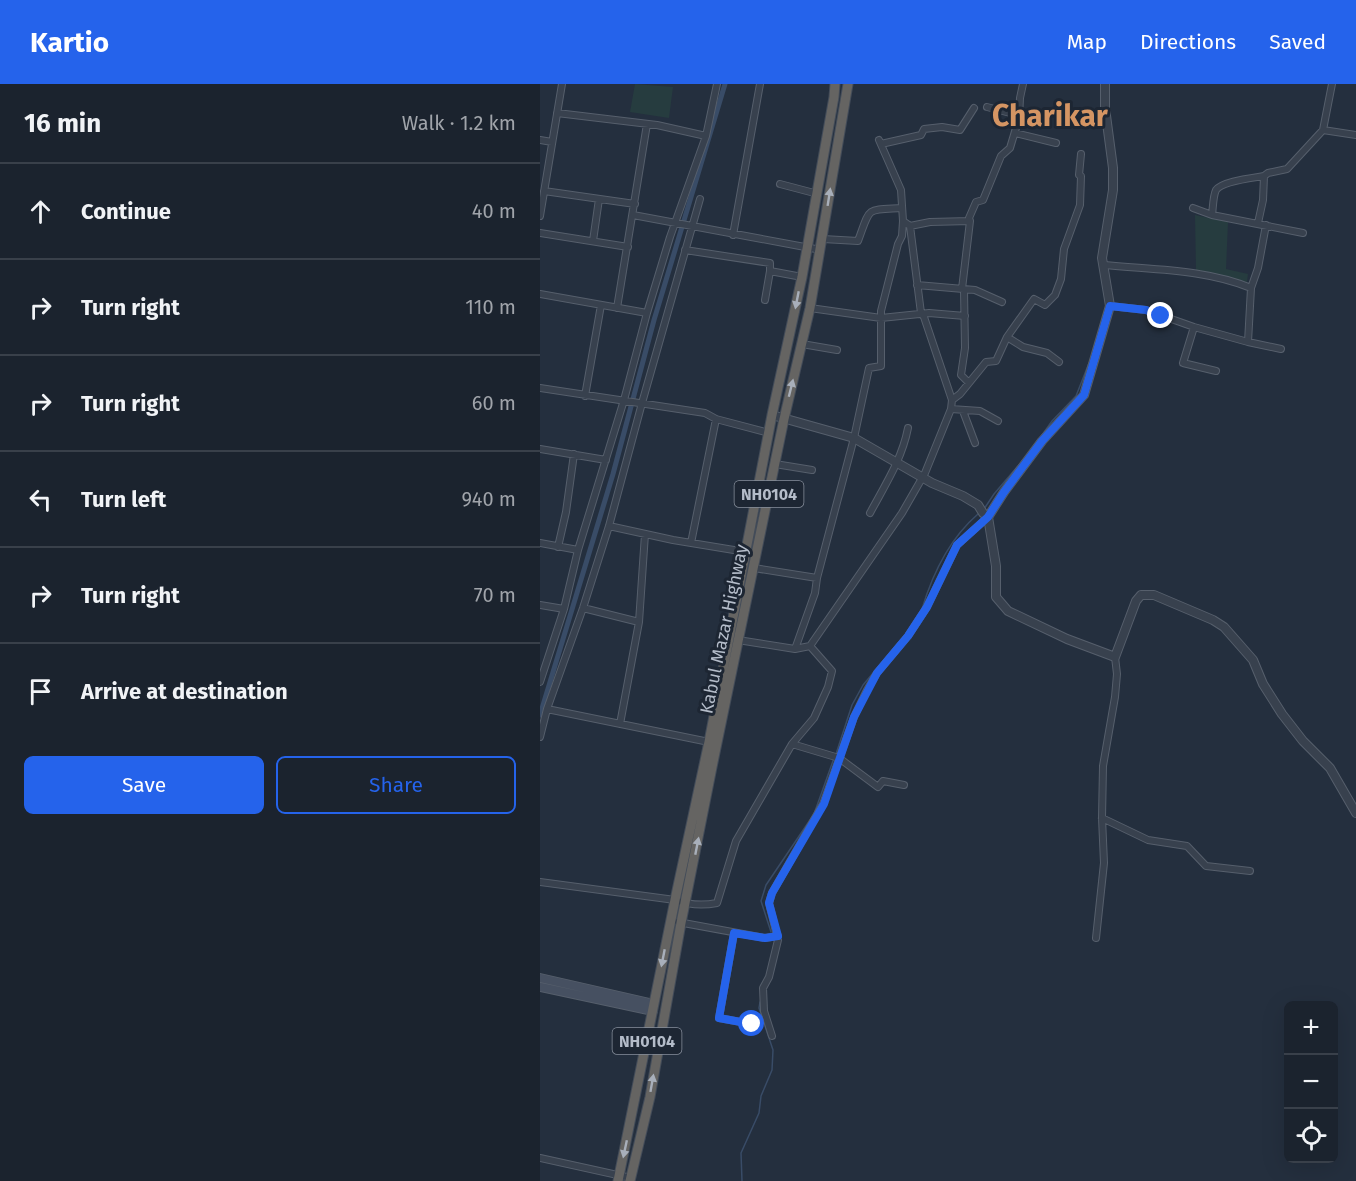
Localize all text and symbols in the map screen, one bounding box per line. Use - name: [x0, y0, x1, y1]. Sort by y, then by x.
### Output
- text: Kartio: [30, 26, 109, 59]
- text: Map: [1067, 29, 1107, 55]
- text: Directions: [1140, 29, 1236, 55]
- text: Saved: [1269, 29, 1326, 55]
- district label: Charikar: [992, 98, 1109, 134]
- text: 16 min: [24, 108, 101, 139]
- text: Walk · 1.2 km: [402, 111, 516, 135]
- one-way arrow: [825, 187, 834, 206]
- icon: ahead: [24, 195, 57, 228]
- text: Continue: [81, 198, 171, 225]
- text: 40 m: [472, 199, 516, 223]
- one-way arrow: [792, 290, 802, 309]
- icon: right: [24, 291, 57, 324]
- text: Turn right: [81, 294, 180, 321]
- text: 110 m: [465, 295, 516, 319]
- route end: [1147, 302, 1173, 328]
- one-way arrow: [787, 379, 797, 397]
- icon: right: [24, 387, 57, 420]
- text: Turn right: [81, 390, 180, 417]
- text: 60 m: [472, 391, 516, 415]
- road number: NH0104: [734, 481, 804, 507]
- icon: left: [24, 483, 57, 516]
- text: Turn left: [81, 486, 166, 513]
- text: 940 m: [461, 487, 516, 511]
- street label: Kabul Mazar Highway: [695, 542, 753, 716]
- icon: right: [24, 579, 57, 612]
- text: Turn right: [81, 582, 180, 609]
- text: 70 m: [474, 583, 516, 607]
- icon: arrive: [24, 675, 57, 708]
- text: Arrive at destination: [81, 678, 288, 705]
- button: Save: [24, 756, 264, 814]
- button: Share: [276, 756, 516, 814]
- one-way arrow: [693, 837, 702, 856]
- one-way arrow: [658, 949, 667, 968]
- map controls: [1284, 1001, 1338, 1163]
- button: +: [1284, 1001, 1338, 1055]
- route start: [738, 1010, 764, 1036]
- road number: NH0104: [612, 1028, 682, 1054]
- button: −: [1284, 1055, 1338, 1109]
- one-way arrow: [648, 1073, 657, 1092]
- button: locate: [1284, 1109, 1338, 1163]
- one-way arrow: [619, 1140, 629, 1158]

